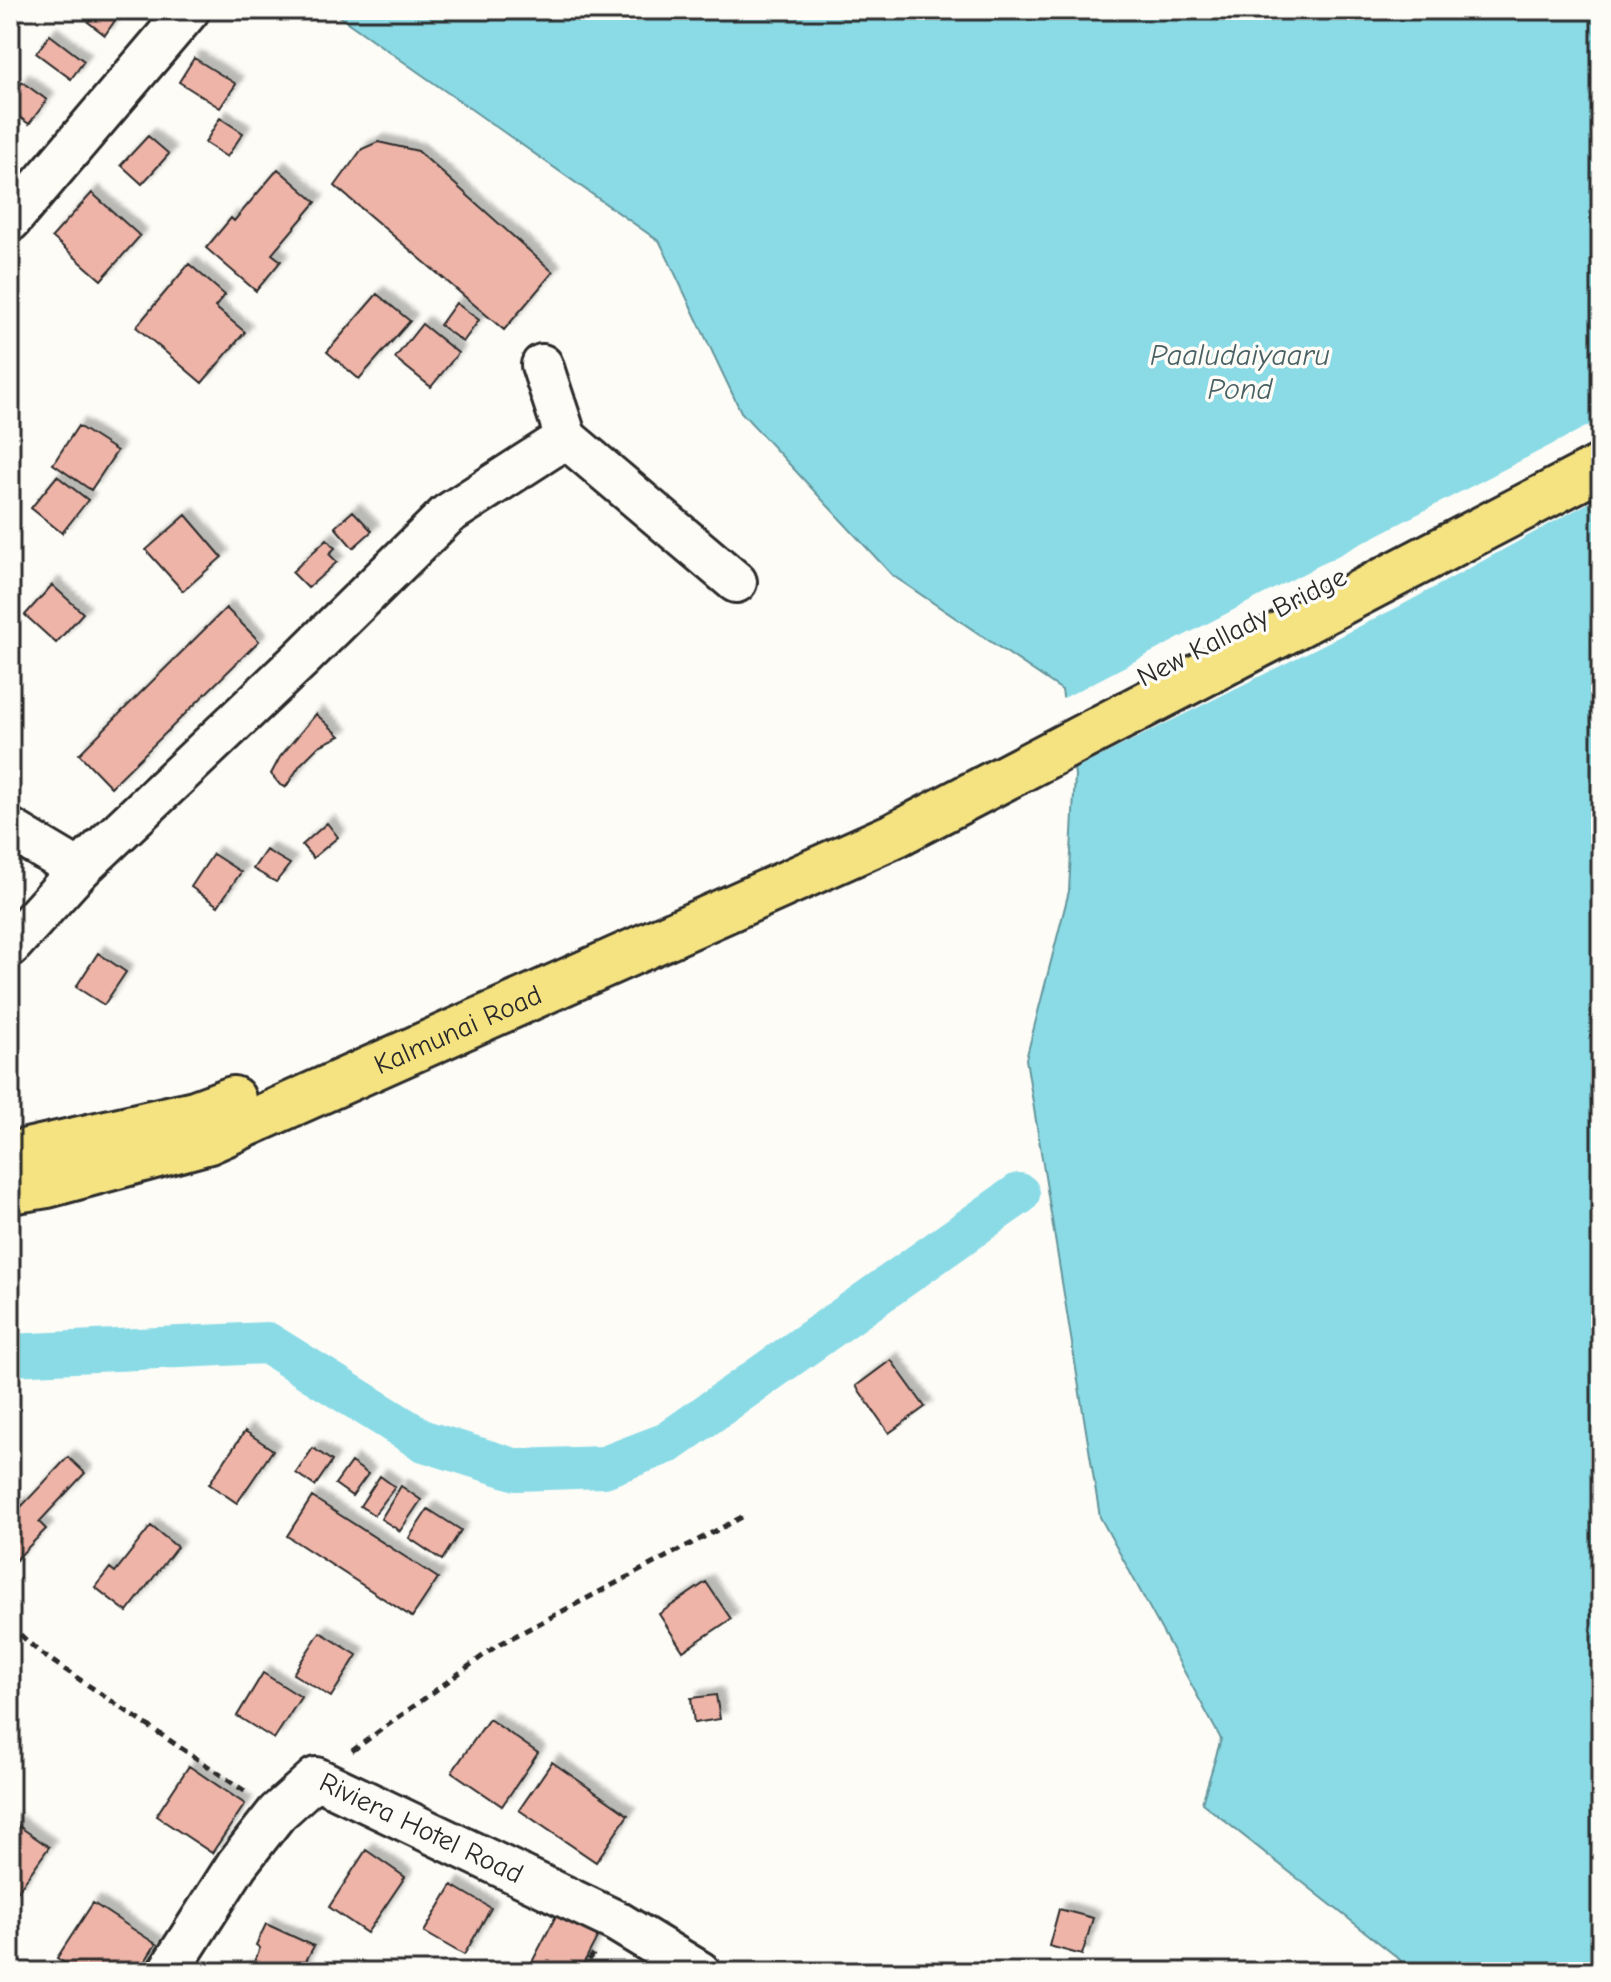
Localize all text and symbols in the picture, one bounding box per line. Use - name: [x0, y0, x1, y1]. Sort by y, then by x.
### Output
- water label: Paaludaiyaaru Pond: [1150, 338, 1330, 407]
- street label: New Kallady Bridge: [1132, 560, 1352, 694]
- street label: Kalmunai Road: [369, 979, 547, 1081]
- street label: Riviera Hotel Road: [314, 1766, 528, 1890]

